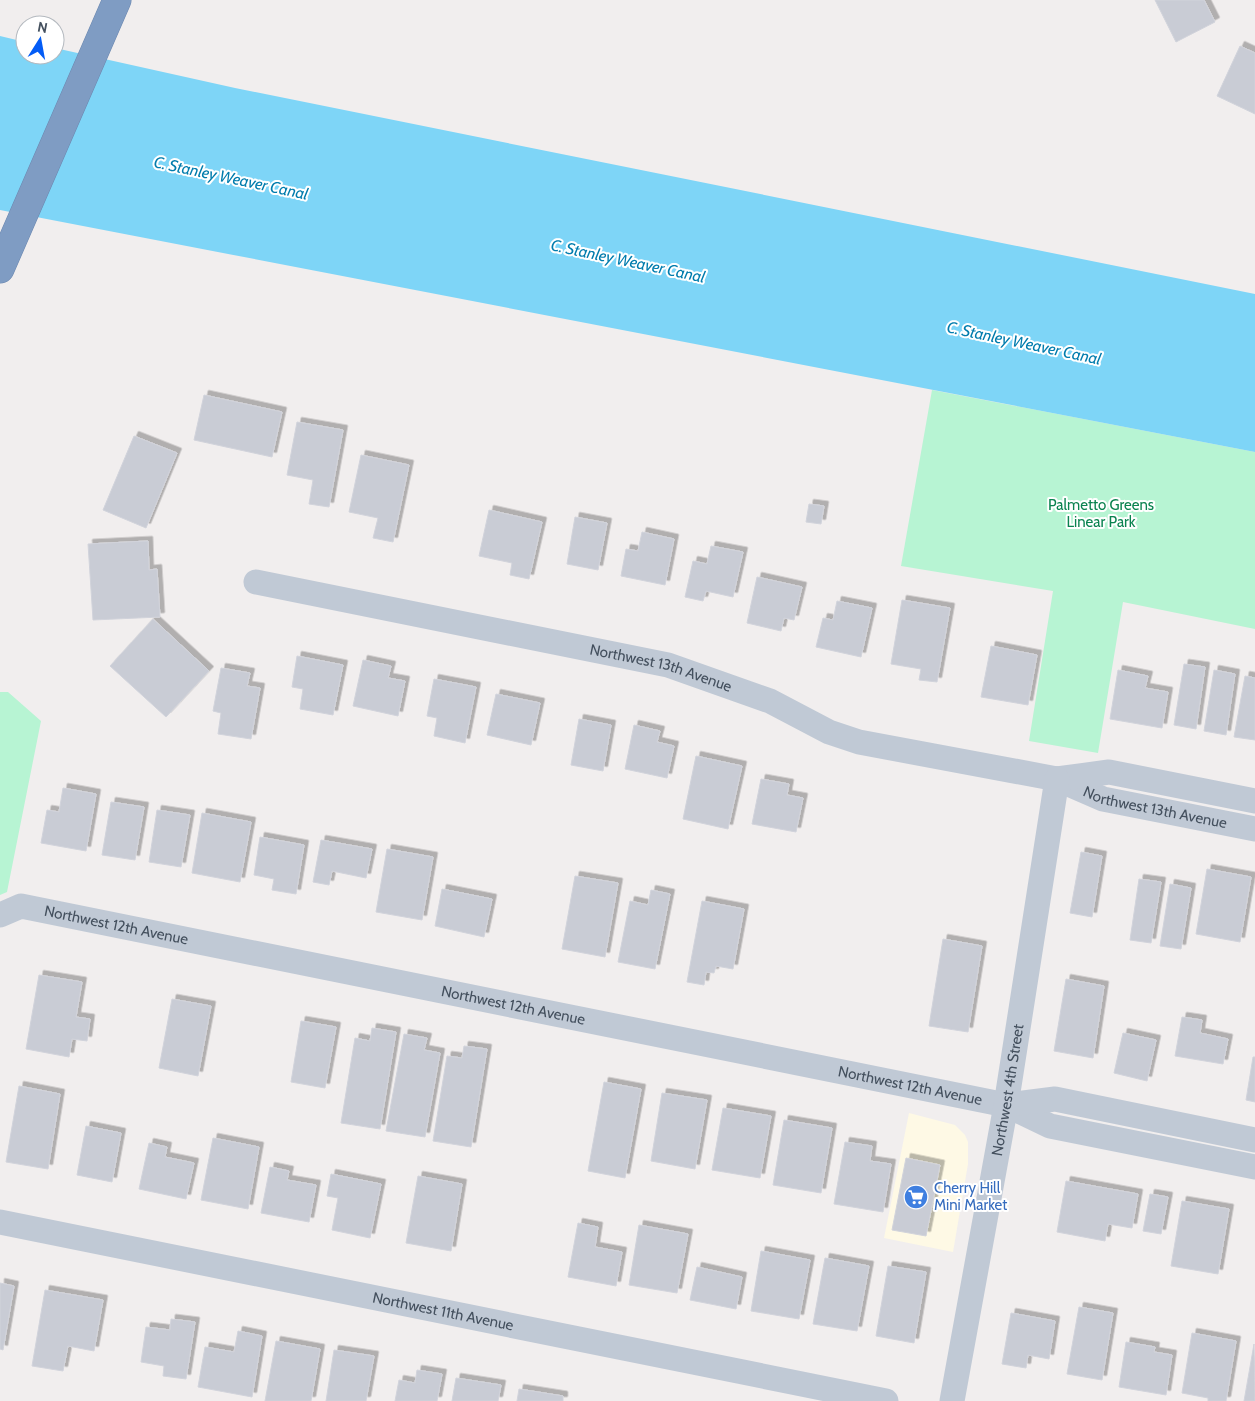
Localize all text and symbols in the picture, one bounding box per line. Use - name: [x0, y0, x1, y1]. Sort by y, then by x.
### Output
- north arrow: [15, 15, 65, 65]
- text: N: [36, 17, 49, 37]
- water label: C. Stanley Weaver Canal: [152, 152, 310, 204]
- water label: C. Stanley Weaver Canal: [549, 235, 707, 287]
- water label: C. Stanley Weaver Canal: [945, 317, 1103, 369]
- park label: Palmetto Greens Linear Park: [1048, 496, 1154, 531]
- street label: Northwest 13th Avenue: [588, 640, 735, 696]
- street label: Northwest 13th Avenue: [1080, 782, 1229, 832]
- street label: Northwest 12th Avenue: [43, 902, 190, 949]
- street label: Northwest 12th Avenue: [440, 982, 587, 1029]
- street label: Northwest 4th Street: [988, 1023, 1028, 1157]
- street label: Northwest 12th Avenue: [837, 1062, 984, 1109]
- place label: Cherry Hill Mini Market: [934, 1179, 1007, 1214]
- supermarket icon: Cherry Hill Mini Market: [903, 1184, 929, 1210]
- street label: Northwest 11th Avenue: [371, 1288, 515, 1335]

